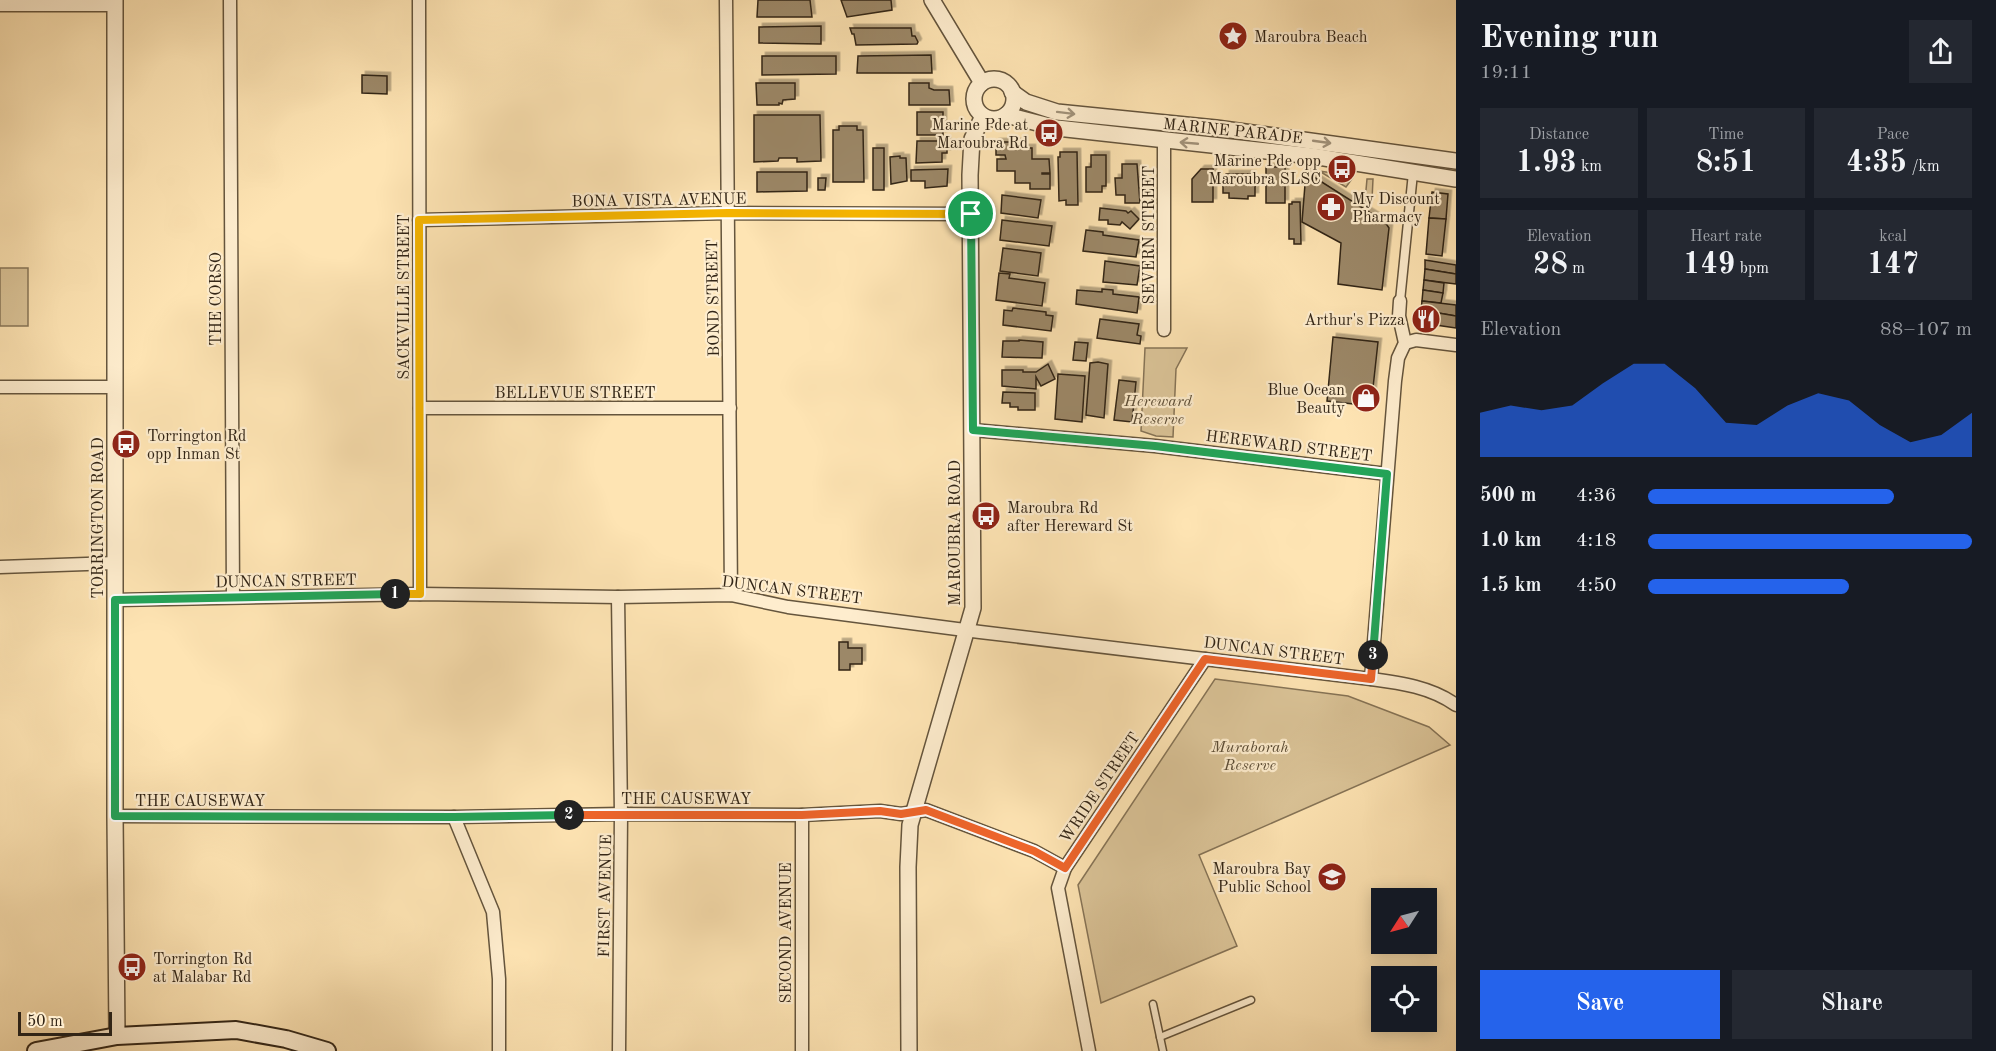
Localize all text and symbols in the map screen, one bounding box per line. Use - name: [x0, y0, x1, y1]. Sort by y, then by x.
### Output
- place icon: Maroubra Beach: [1217, 20, 1249, 52]
- button: share: [1909, 20, 1972, 83]
- text: Evening run: [1480, 22, 1659, 55]
- place label: Maroubra Beach: [1254, 30, 1368, 46]
- text: 19:11: [1480, 63, 1532, 83]
- one-way arrow: [1056, 107, 1076, 118]
- bus stop icon: Marine Pde at Maroubra Rd: [1033, 117, 1065, 149]
- street label: MARINE PARADE: [1162, 117, 1303, 147]
- place label: Marine Pde at Maroubra Rd: [932, 118, 1028, 152]
- text: Distance: [1529, 127, 1589, 143]
- text: Time: [1708, 127, 1744, 143]
- text: Pace: [1877, 127, 1909, 143]
- one-way arrow: [1180, 137, 1200, 148]
- one-way arrow: [1312, 137, 1332, 148]
- text: 1.93: [1516, 148, 1577, 178]
- text: 8:51: [1696, 148, 1756, 178]
- text: 4:35: [1846, 148, 1907, 178]
- bus stop icon: Marine Pde opp Maroubra SLSC: [1326, 153, 1358, 185]
- place label: Marine Pde opp Maroubra SLSC: [1208, 154, 1321, 188]
- text: km: [1577, 159, 1602, 175]
- text: /km: [1907, 159, 1940, 175]
- street label: SEVERN STREET: [1142, 166, 1158, 304]
- pin: [945, 188, 996, 239]
- street label: BONA VISTA AVENUE: [571, 191, 747, 211]
- pharmacy icon: My Discount Pharmacy: [1315, 191, 1347, 223]
- place label: My Discount Pharmacy: [1352, 192, 1440, 226]
- icon: arrive: [954, 197, 987, 230]
- street label: SACKVILLE STREET: [397, 214, 413, 380]
- text: Elevation: [1526, 229, 1592, 245]
- text: Heart rate: [1690, 229, 1762, 245]
- text: kcal: [1879, 229, 1907, 245]
- street label: BOND STREET: [705, 239, 723, 357]
- text: 28: [1533, 250, 1568, 280]
- text: 149: [1683, 250, 1735, 280]
- text: 147: [1867, 250, 1919, 280]
- street label: THE CORSO: [209, 252, 225, 346]
- text: m: [1568, 261, 1585, 277]
- text: bpm: [1735, 261, 1769, 277]
- restaurant icon: Arthur's Pizza: [1410, 303, 1442, 335]
- place label: Arthur's Pizza: [1304, 313, 1405, 329]
- text: Elevation: [1480, 320, 1561, 340]
- text: 88–107 m: [1880, 320, 1972, 340]
- shop icon: Blue Ocean Beauty: [1350, 382, 1382, 414]
- place label: Blue Ocean Beauty: [1267, 383, 1346, 417]
- street label: BELLEVUE STREET: [494, 386, 656, 402]
- park label: Hereward Reserve: [1123, 394, 1193, 428]
- bus stop icon: Torrington Rd opp Inman St: [110, 428, 142, 460]
- place label: Torrington Rd opp Inman St: [147, 429, 246, 463]
- street label: HEREWARD STREET: [1204, 429, 1373, 465]
- street label: TORRINGTON ROAD: [91, 437, 107, 599]
- street label: MAROUBRA ROAD: [948, 460, 964, 606]
- text: 500 m: [1480, 486, 1536, 506]
- text: 4:36: [1576, 486, 1616, 506]
- bus stop icon: Maroubra Rd after Hereward St: [970, 500, 1002, 532]
- place label: Maroubra Rd after Hereward St: [1007, 501, 1133, 535]
- text: 1.0 km: [1480, 531, 1542, 551]
- text: 4:18: [1576, 531, 1616, 551]
- street label: DUNCAN STREET: [215, 573, 357, 591]
- street label: DUNCAN STREET: [720, 574, 863, 608]
- text: 1.5 km: [1480, 576, 1542, 596]
- text: 4:50: [1576, 576, 1616, 596]
- pin: 1: [380, 579, 410, 609]
- text: 1: [390, 586, 400, 602]
- street label: DUNCAN STREET: [1202, 635, 1345, 669]
- pin: 3: [1358, 640, 1388, 670]
- text: 3: [1368, 647, 1378, 663]
- street label: WRIDE STREET: [1058, 730, 1143, 846]
- park label: Muraborah Reserve: [1210, 740, 1289, 774]
- street label: THE CAUSEWAY: [621, 792, 752, 808]
- street label: THE CAUSEWAY: [135, 794, 266, 810]
- pin: 2: [554, 800, 584, 830]
- text: 2: [564, 807, 574, 823]
- street label: FIRST AVENUE: [597, 834, 615, 958]
- school or university icon: Maroubra Bay Public School: [1316, 861, 1348, 893]
- place label: Maroubra Bay Public School: [1212, 862, 1312, 896]
- street label: SECOND AVENUE: [779, 863, 795, 1004]
- north arrow: [1371, 888, 1437, 954]
- map controls: [1371, 888, 1437, 1032]
- bus stop icon: Torrington Rd at Malabar Rd: [116, 951, 148, 983]
- place label: Torrington Rd at Malabar Rd: [153, 952, 252, 986]
- button: locate: [1371, 966, 1437, 1032]
- button: Save: [1480, 970, 1720, 1039]
- button: Share: [1732, 970, 1972, 1039]
- scale bar: [18, 1009, 112, 1036]
- text: 50 m: [27, 1014, 63, 1030]

